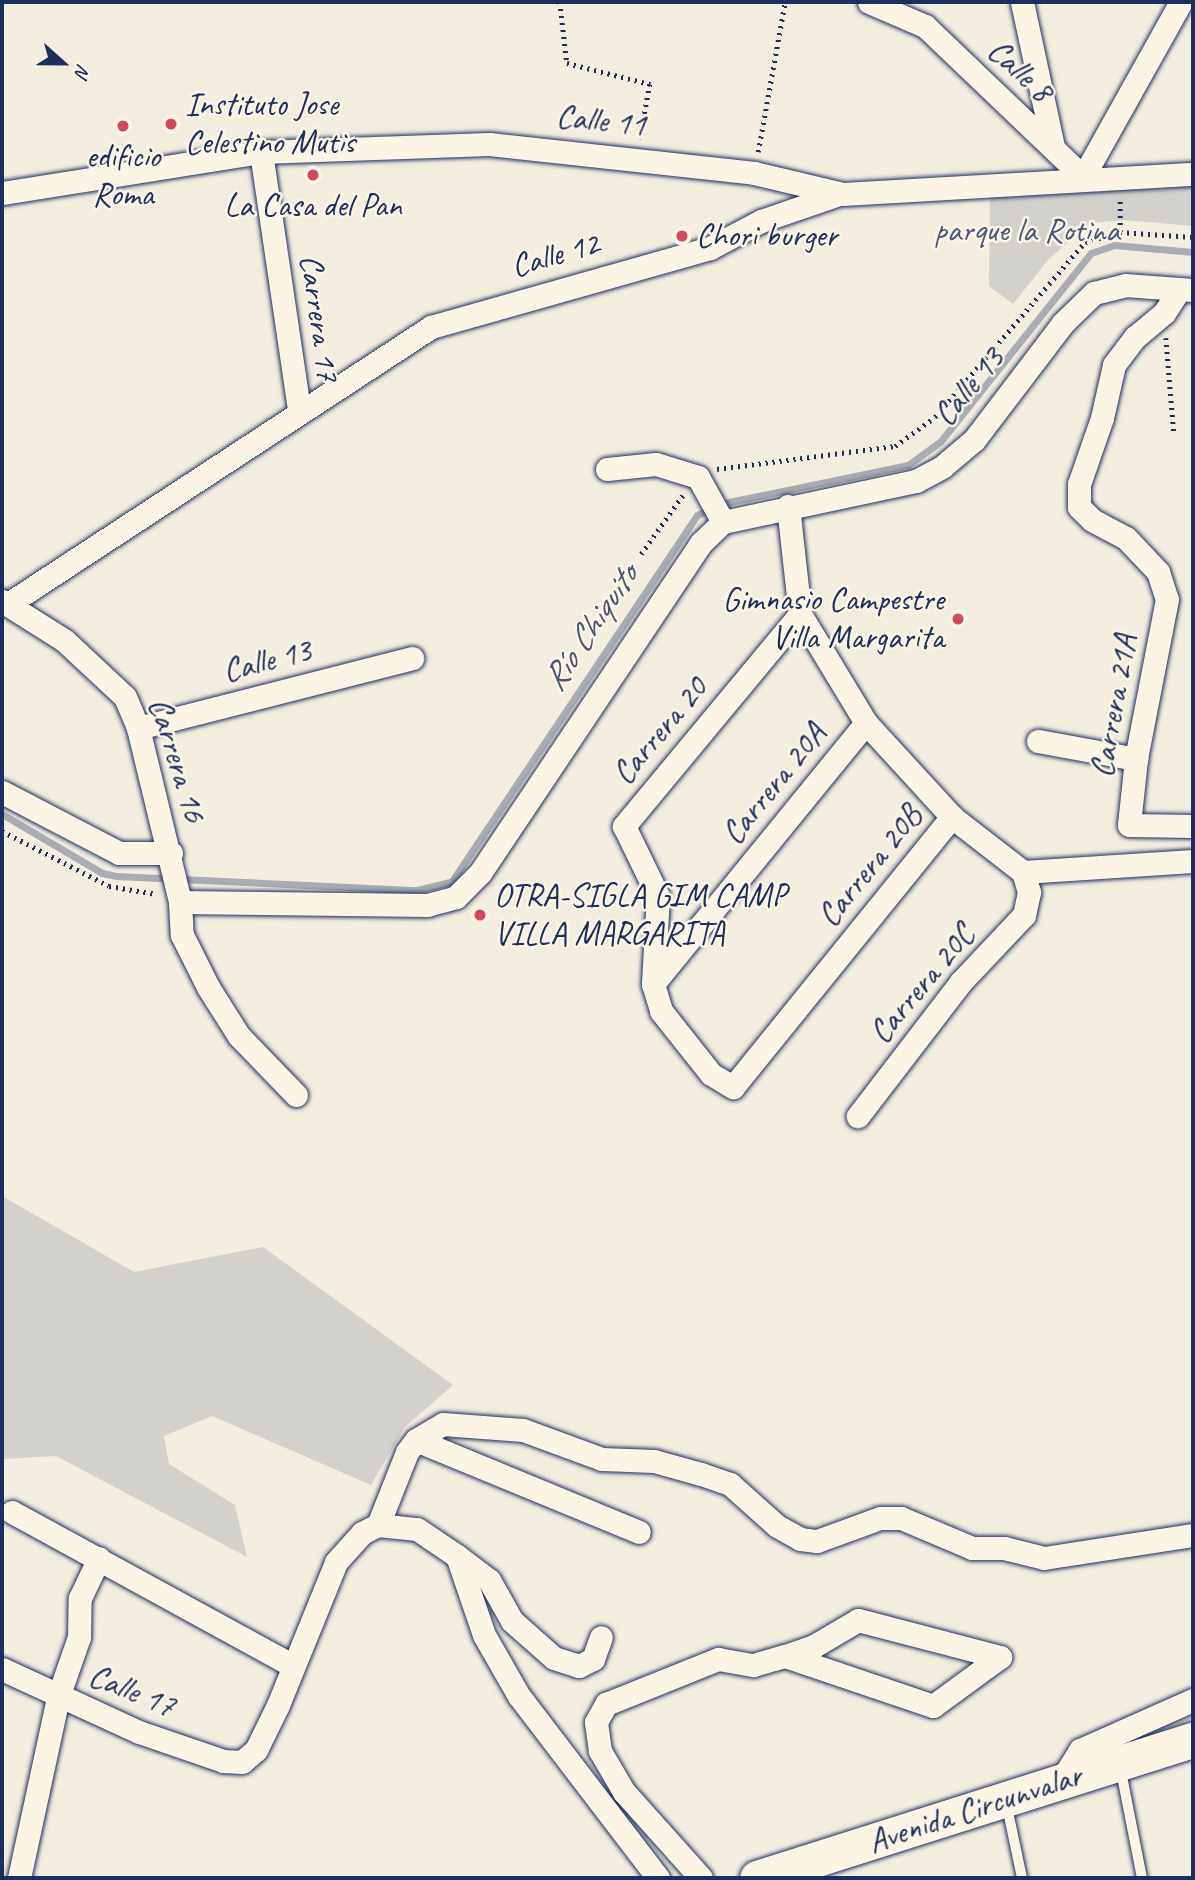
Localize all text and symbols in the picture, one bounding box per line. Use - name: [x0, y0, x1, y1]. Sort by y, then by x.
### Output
- north arrow: [28, 28, 98, 98]
- street label: Calle 8: [979, 31, 1061, 111]
- text: N: [69, 61, 96, 80]
- place label: Instituto Jose Celestino Mutis: [185, 85, 355, 163]
- street label: Calle 11: [554, 97, 648, 145]
- marker: Instituto Jose Celestino Mutis: [163, 116, 179, 132]
- marker: edificio Roma: [115, 118, 131, 134]
- place label: edificio Roma: [86, 137, 160, 215]
- marker: La Casa del Pan: [305, 167, 321, 183]
- place label: La Casa del Pan: [223, 186, 403, 226]
- park label: parque la Rotina: [935, 211, 1119, 251]
- place label: Chori burger: [696, 216, 837, 256]
- street label: Calle 12: [506, 224, 604, 286]
- marker: Chori burger: [674, 228, 690, 244]
- street label: Carrera 17: [291, 252, 347, 384]
- street label: Calle 13: [925, 340, 1013, 434]
- water label: Río Chiquito: [533, 557, 647, 699]
- place label: Gimnasio Campestre Villa Margarita: [721, 580, 944, 658]
- marker: Gimnasio Campestre Villa Margarita: [950, 611, 966, 627]
- street label: Calle 13: [219, 631, 315, 691]
- street label: Carrera 21A: [1082, 632, 1146, 780]
- street label: Carrera 20: [604, 669, 716, 793]
- street label: Carrera 16: [139, 693, 215, 827]
- street label: Carrera 20A: [713, 716, 835, 852]
- street label: Carrera 20B: [809, 797, 931, 935]
- place label: OTRA-SIGLA GIM CAMP VILLA MARGARITA: [494, 876, 785, 954]
- marker: OTRA-SIGLA GIM CAMP VILLA MARGARITA: [472, 907, 488, 923]
- street label: Carrera 20C: [861, 916, 983, 1052]
- street label: Calle 17: [83, 1656, 181, 1726]
- street label: Avenida Circunvalar: [863, 1756, 1087, 1862]

